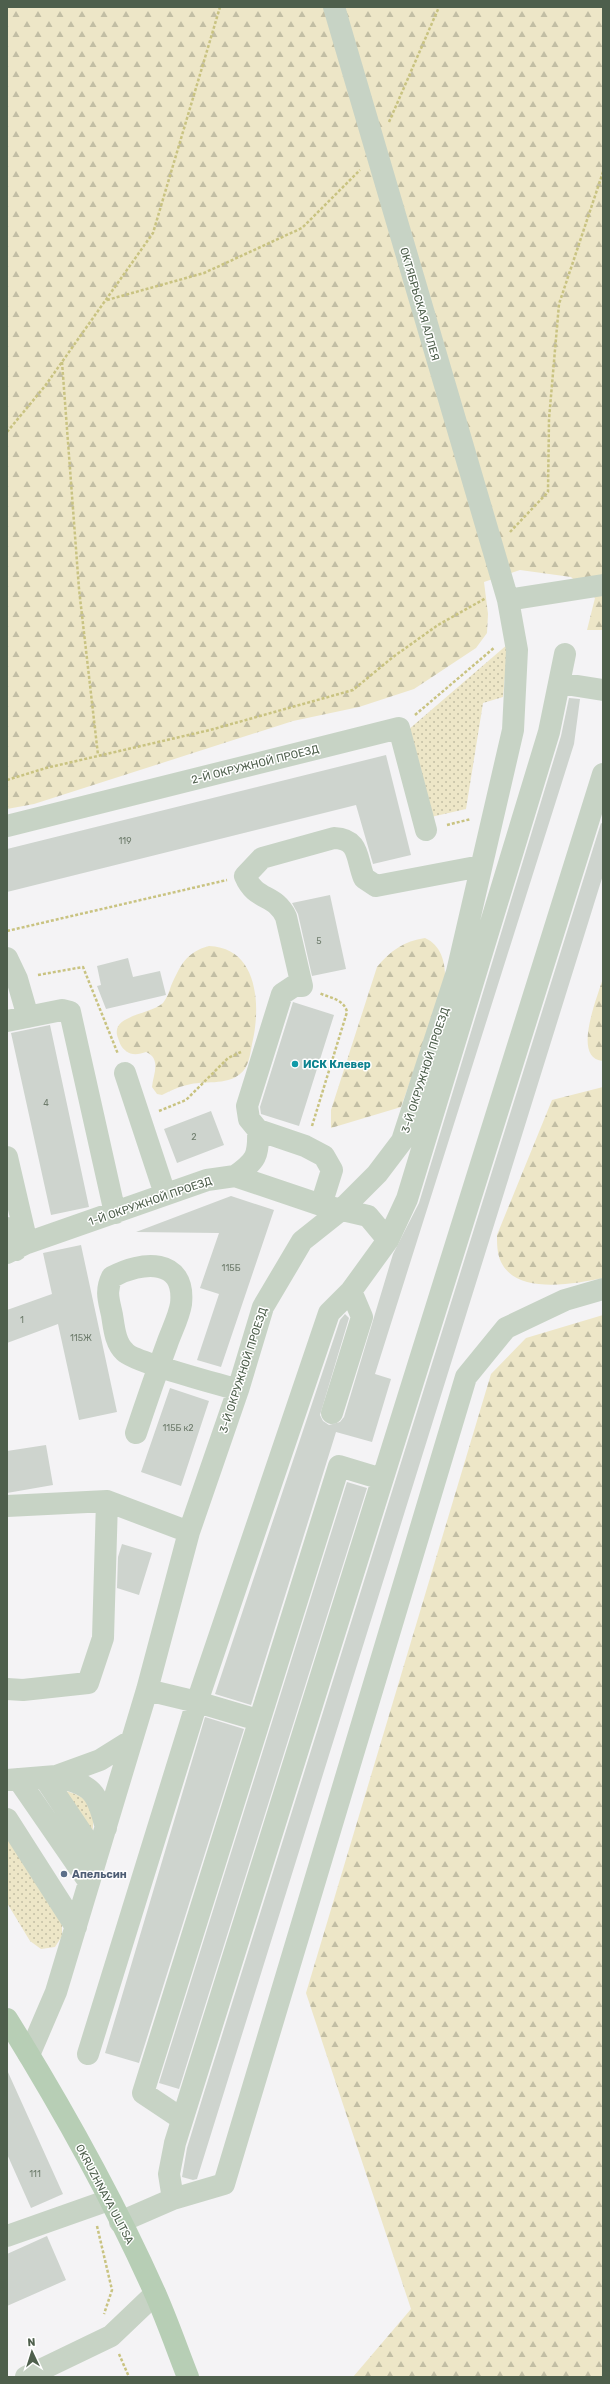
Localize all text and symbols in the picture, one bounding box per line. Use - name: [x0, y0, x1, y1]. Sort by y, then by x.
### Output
- street label: ОКТЯБРЬСКАЯ АЛЛЕЯ: [397, 246, 442, 362]
- street label: 2-Й ОКРУЖНОЙ ПРОЕЗД: [190, 742, 320, 787]
- house number: 119: [118, 836, 132, 846]
- house number: 5: [316, 936, 322, 946]
- street label: 3-Й ОКРУЖНОЙ ПРОЕЗД: [399, 1005, 452, 1135]
- place label: ИСК Клевер: [303, 1058, 371, 1071]
- marker: ИСК Клевер: [290, 1059, 300, 1069]
- house number: 4: [43, 1098, 49, 1108]
- house number: 2: [191, 1132, 197, 1142]
- street label: 1-Й ОКРУЖНОЙ ПРОЕЗД: [87, 1174, 214, 1229]
- house number: 115Б: [222, 1263, 241, 1273]
- street label: 3-Й ОКРУЖНОЙ ПРОЕЗД: [217, 1305, 270, 1435]
- house number: 1: [20, 1315, 24, 1325]
- house number: 115Ж: [70, 1333, 92, 1343]
- house number: 115Б к2: [162, 1423, 194, 1433]
- place label: Апельсин: [72, 1868, 127, 1881]
- marker: Апельсин: [59, 1869, 69, 1879]
- street label: OKRUZHNAYA ULITSA: [73, 2142, 137, 2247]
- house number: 111: [29, 2169, 41, 2179]
- north arrow: [12, 2332, 52, 2372]
- text: N: [27, 2336, 36, 2349]

